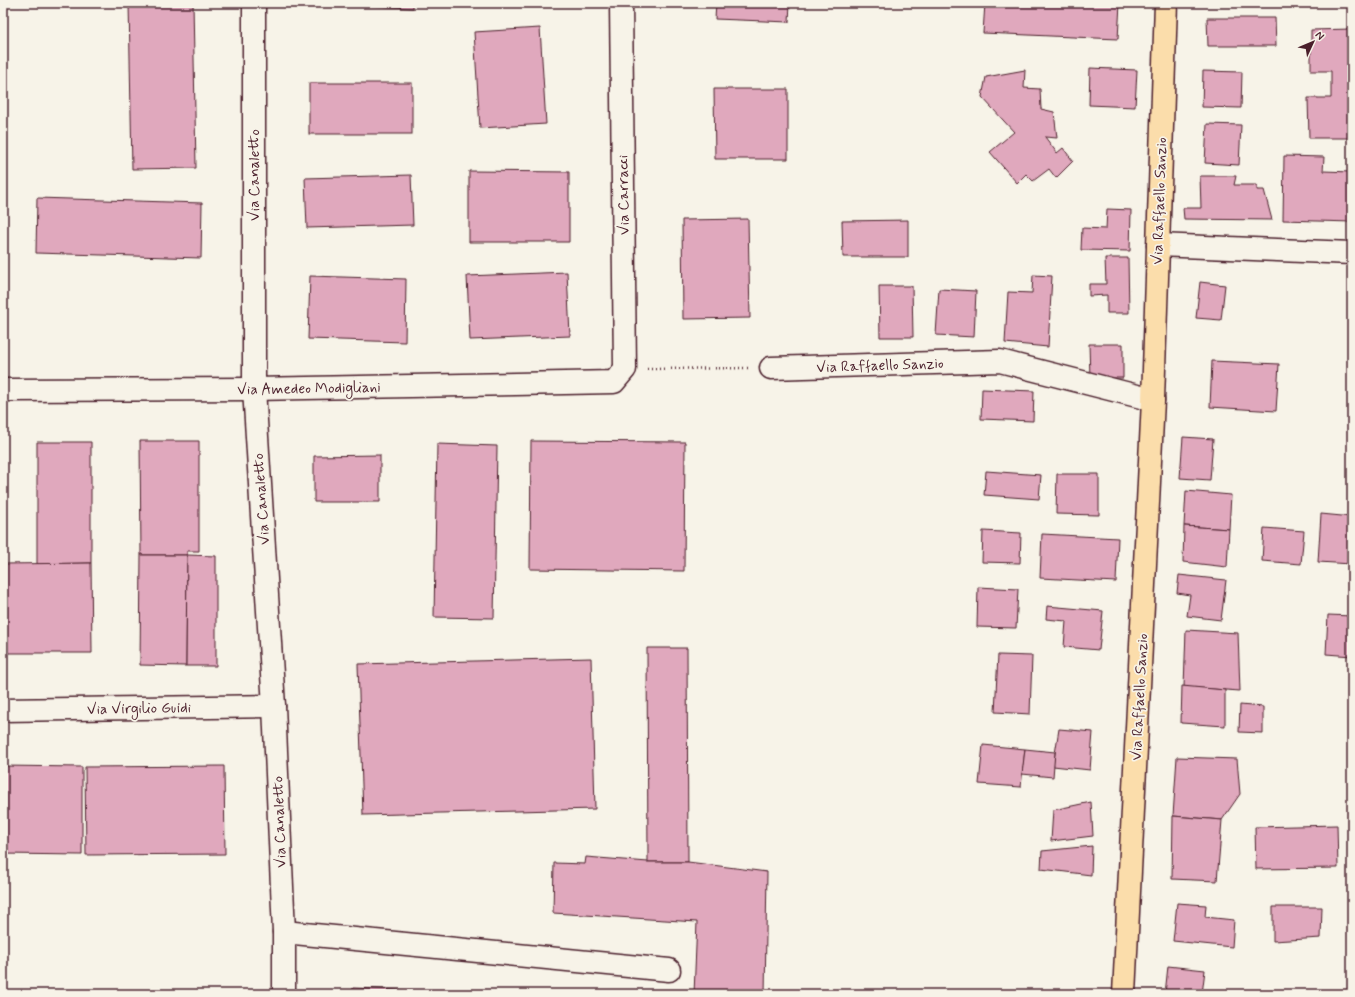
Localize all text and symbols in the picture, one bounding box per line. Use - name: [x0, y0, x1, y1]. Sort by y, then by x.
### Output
- north arrow: [1293, 22, 1333, 62]
- text: N: [1312, 28, 1327, 43]
- street label: Via Canaletto: [245, 129, 265, 221]
- street label: Via Raffaello Sanzio: [1148, 137, 1172, 265]
- street label: Via Carracci: [613, 155, 635, 235]
- street label: Via Raffaello Sanzio: [816, 354, 944, 378]
- street label: Via Amedeo Modigliani: [237, 378, 381, 401]
- street label: Via Canaletto: [249, 452, 275, 545]
- street label: Via Raffaello Sanzio: [1127, 633, 1153, 761]
- street label: Via Virgilio Guidi: [87, 698, 191, 721]
- street label: Via Canaletto: [268, 776, 292, 868]

